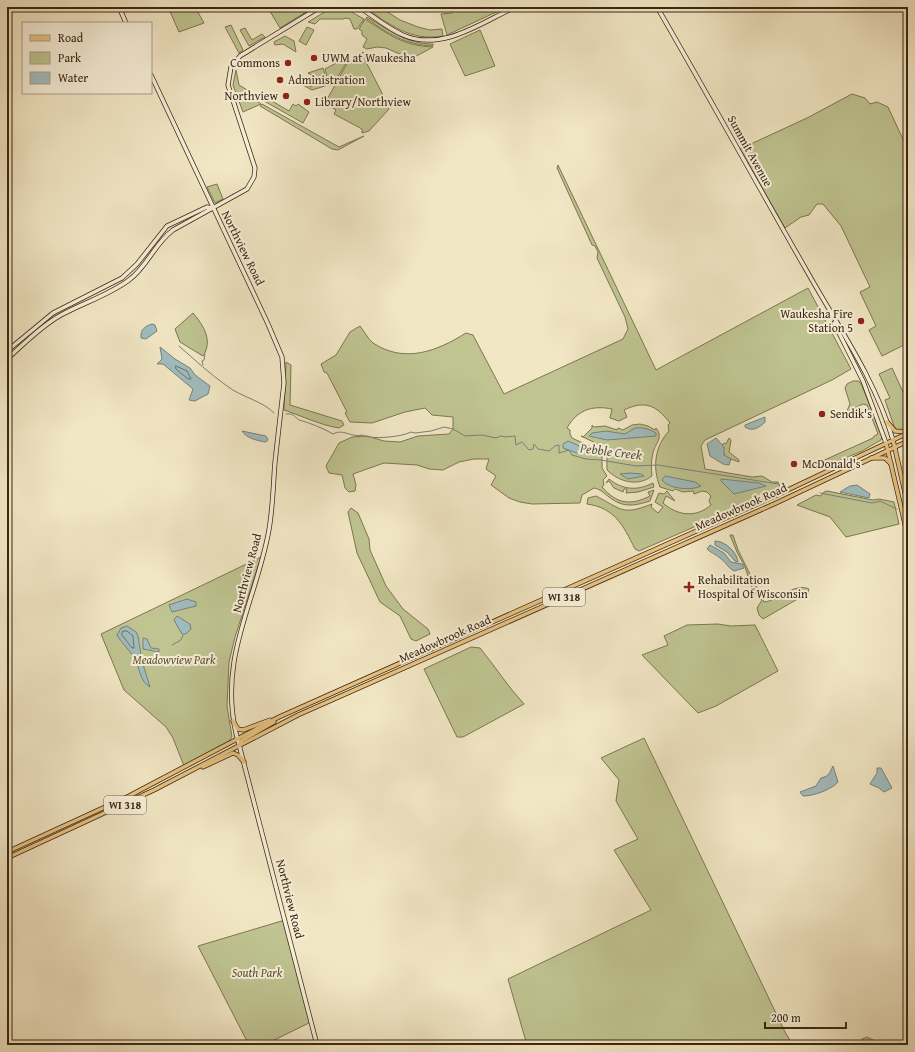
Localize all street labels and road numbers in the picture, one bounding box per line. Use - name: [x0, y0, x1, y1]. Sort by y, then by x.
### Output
- street label: Summit Avenue: [724, 112, 777, 190]
- street label: Northview Road: [218, 208, 269, 289]
- street label: Meadowbrook Road: [692, 478, 790, 534]
- street label: Northview Road: [228, 531, 265, 614]
- road number: WI 318: [543, 588, 585, 606]
- street label: Meadowbrook Road: [396, 610, 494, 666]
- road number: WI 318: [104, 796, 146, 814]
- street label: Northview Road: [272, 857, 309, 941]

